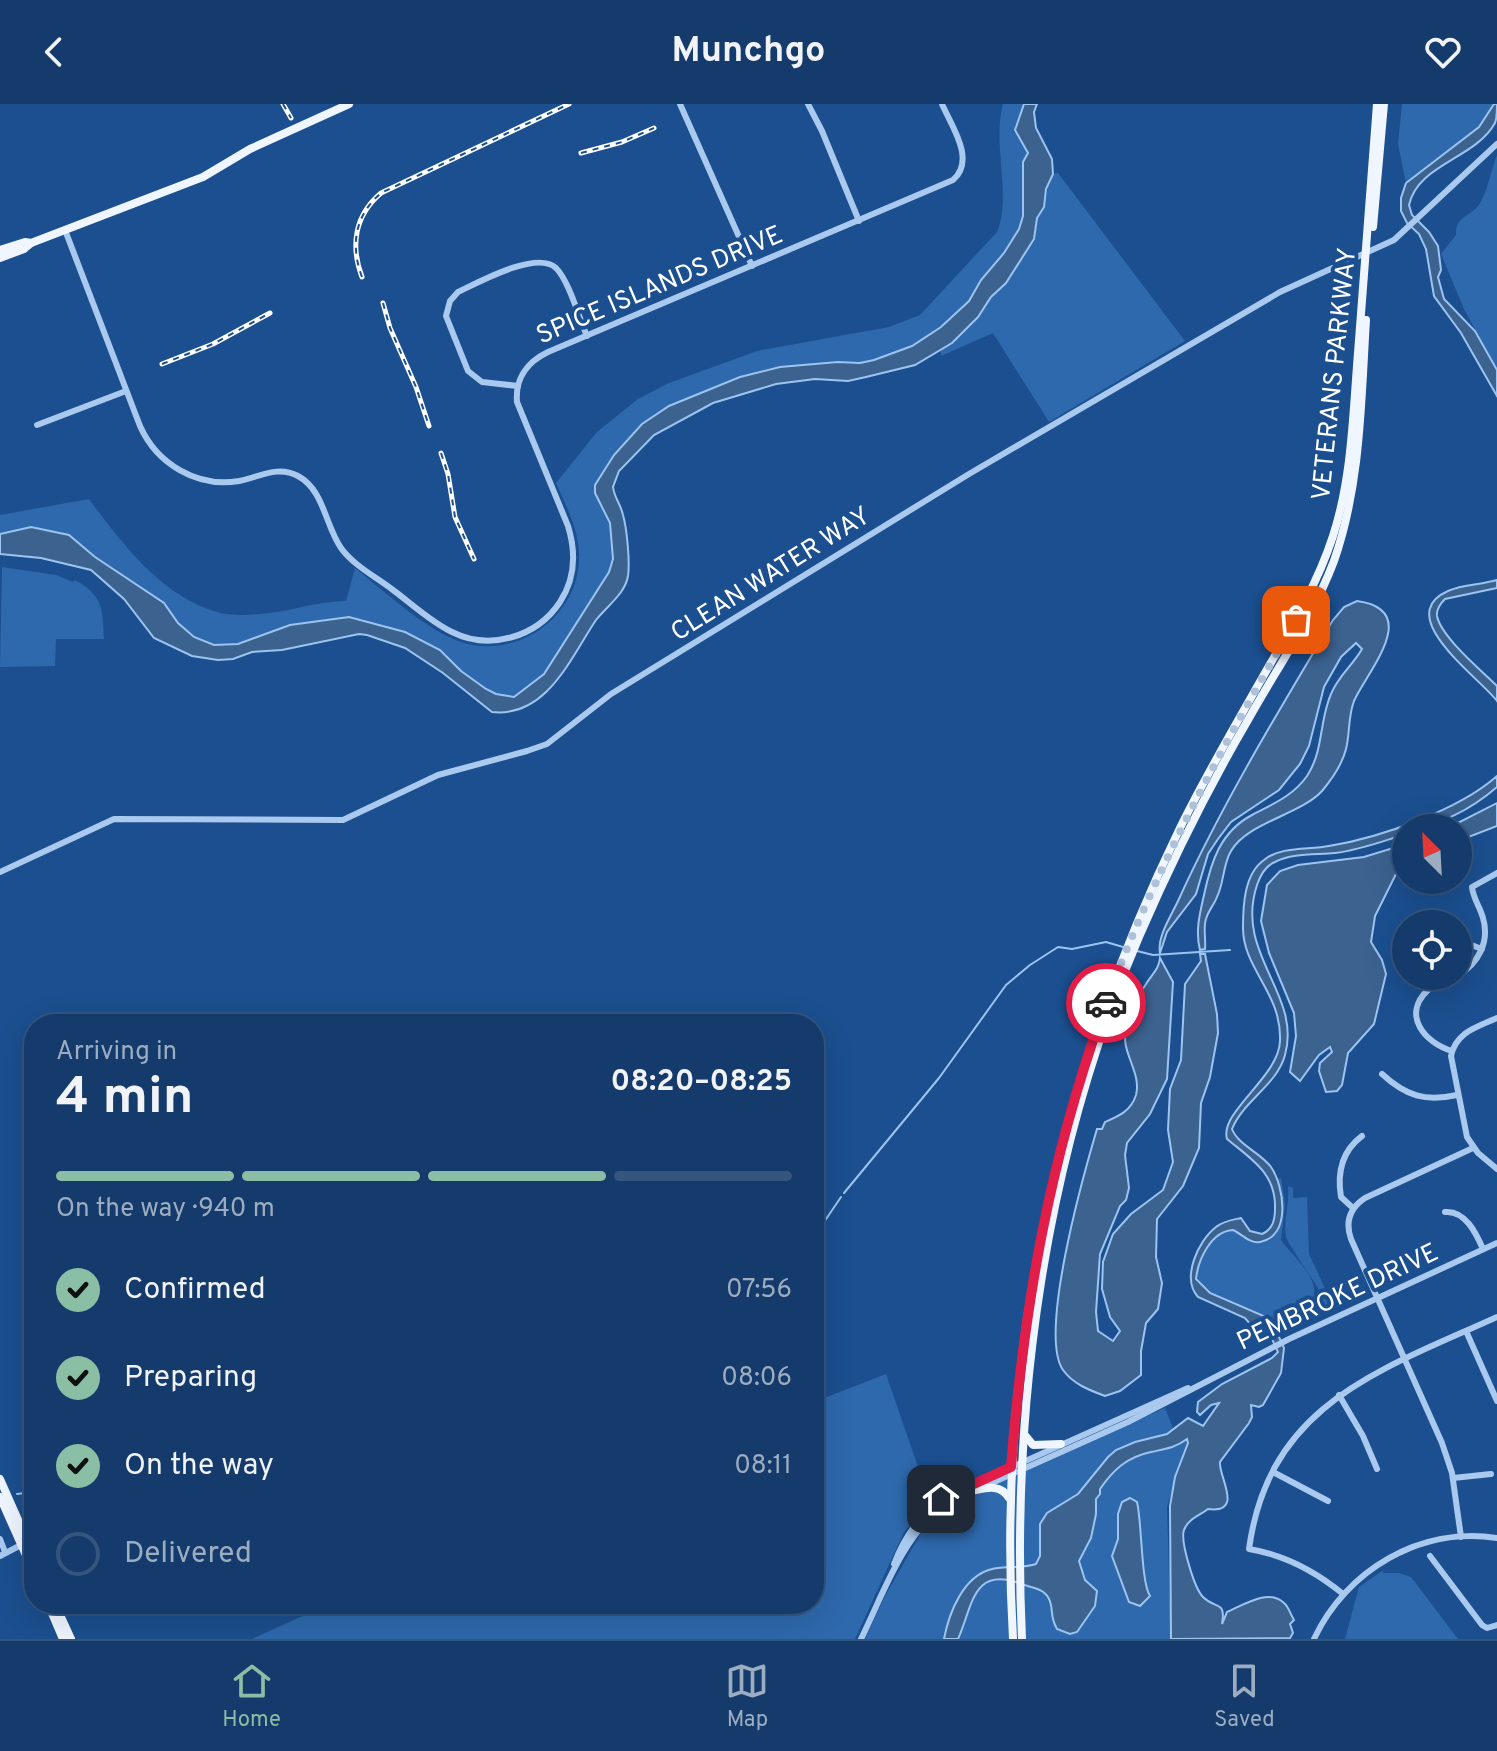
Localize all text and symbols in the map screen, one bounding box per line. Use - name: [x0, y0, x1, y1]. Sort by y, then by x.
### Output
- text: Munchgo: [672, 29, 825, 75]
- icon: back: [32, 30, 76, 74]
- icon: heart: [1421, 30, 1465, 74]
- street label: SPICE ISLANDS DRIVE: [532, 219, 788, 353]
- street label: VETERANS PARKWAY: [1306, 246, 1365, 502]
- street label: CLEAN WATER WAY: [665, 500, 877, 650]
- pin: [1262, 586, 1330, 654]
- icon: bag: [1274, 598, 1318, 642]
- north arrow: [1392, 814, 1472, 894]
- map controls: [1392, 814, 1472, 990]
- button: locate: [1392, 910, 1472, 990]
- courier: [1066, 963, 1146, 1043]
- icon: car: [1084, 981, 1128, 1025]
- text: Arriving in: [56, 1036, 177, 1069]
- text: 08:20–08:25: [610, 1064, 792, 1101]
- text: 4 min: [56, 1066, 193, 1132]
- text: On the way · 940 m: [56, 1193, 275, 1226]
- street label: PEMBROKE DRIVE: [1232, 1237, 1444, 1359]
- icon: check: [56, 1268, 100, 1312]
- text: Confirmed: [124, 1272, 266, 1309]
- text: 07:56: [726, 1274, 792, 1307]
- icon: check: [56, 1356, 100, 1400]
- text: Preparing: [124, 1360, 257, 1397]
- text: 08:06: [721, 1362, 792, 1395]
- icon: check: [56, 1444, 100, 1488]
- text: On the way: [124, 1448, 274, 1485]
- text: 08:11: [734, 1450, 792, 1483]
- pin: [907, 1465, 975, 1533]
- icon: home: [919, 1477, 963, 1521]
- text: Delivered: [124, 1536, 252, 1573]
- tab: Home: [222, 1659, 281, 1734]
- tab: Map: [725, 1659, 769, 1734]
- tab: Saved: [1214, 1659, 1275, 1734]

